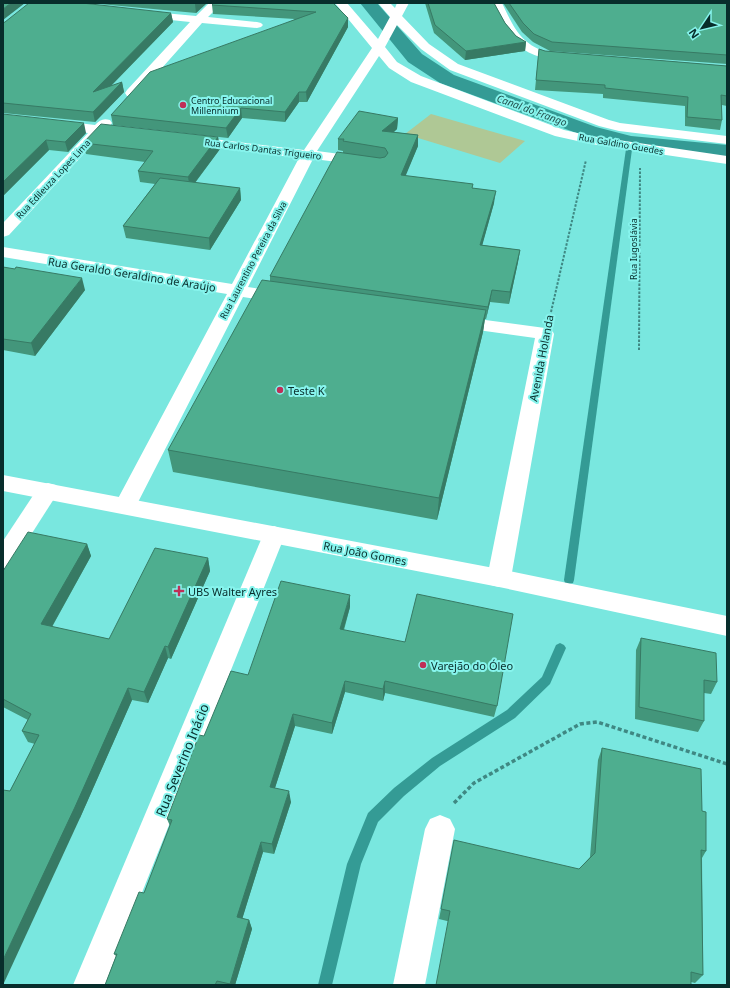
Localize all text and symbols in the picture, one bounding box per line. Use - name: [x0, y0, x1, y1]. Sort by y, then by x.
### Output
- north arrow: [682, 8, 722, 48]
- text: N: [685, 26, 702, 42]
- water label: Canal do Frango: [495, 91, 569, 129]
- place label: Centro Educacional Millennium: [191, 94, 272, 117]
- marker: Centro Educacional Millennium: [178, 100, 188, 110]
- street label: Rua Galdino Guedes: [578, 130, 664, 158]
- street label: Rua Carlos Dantas Trigueiro: [204, 135, 322, 163]
- street label: Rua Edileuza Lopes Lima: [13, 137, 93, 221]
- street label: Rua Laurentino Pereira da Silva: [216, 199, 290, 321]
- street label: Rua Iugoslávia: [627, 218, 640, 280]
- street label: Rua Geraldo Geraldino de Araújo: [47, 253, 217, 295]
- street label: Avenida Holanda: [525, 313, 557, 403]
- place label: Teste K: [288, 383, 325, 398]
- marker: Teste K: [275, 385, 285, 395]
- street label: Rua João Gomes: [322, 538, 408, 568]
- place label: UBS Walter Ayres: [188, 584, 277, 599]
- marker: UBS Walter Ayres: [173, 585, 185, 597]
- place label: Varejão do Óleo: [431, 658, 514, 673]
- marker: Varejão do Óleo: [418, 660, 428, 670]
- street label: Rua Severino Inácio: [151, 701, 213, 819]

